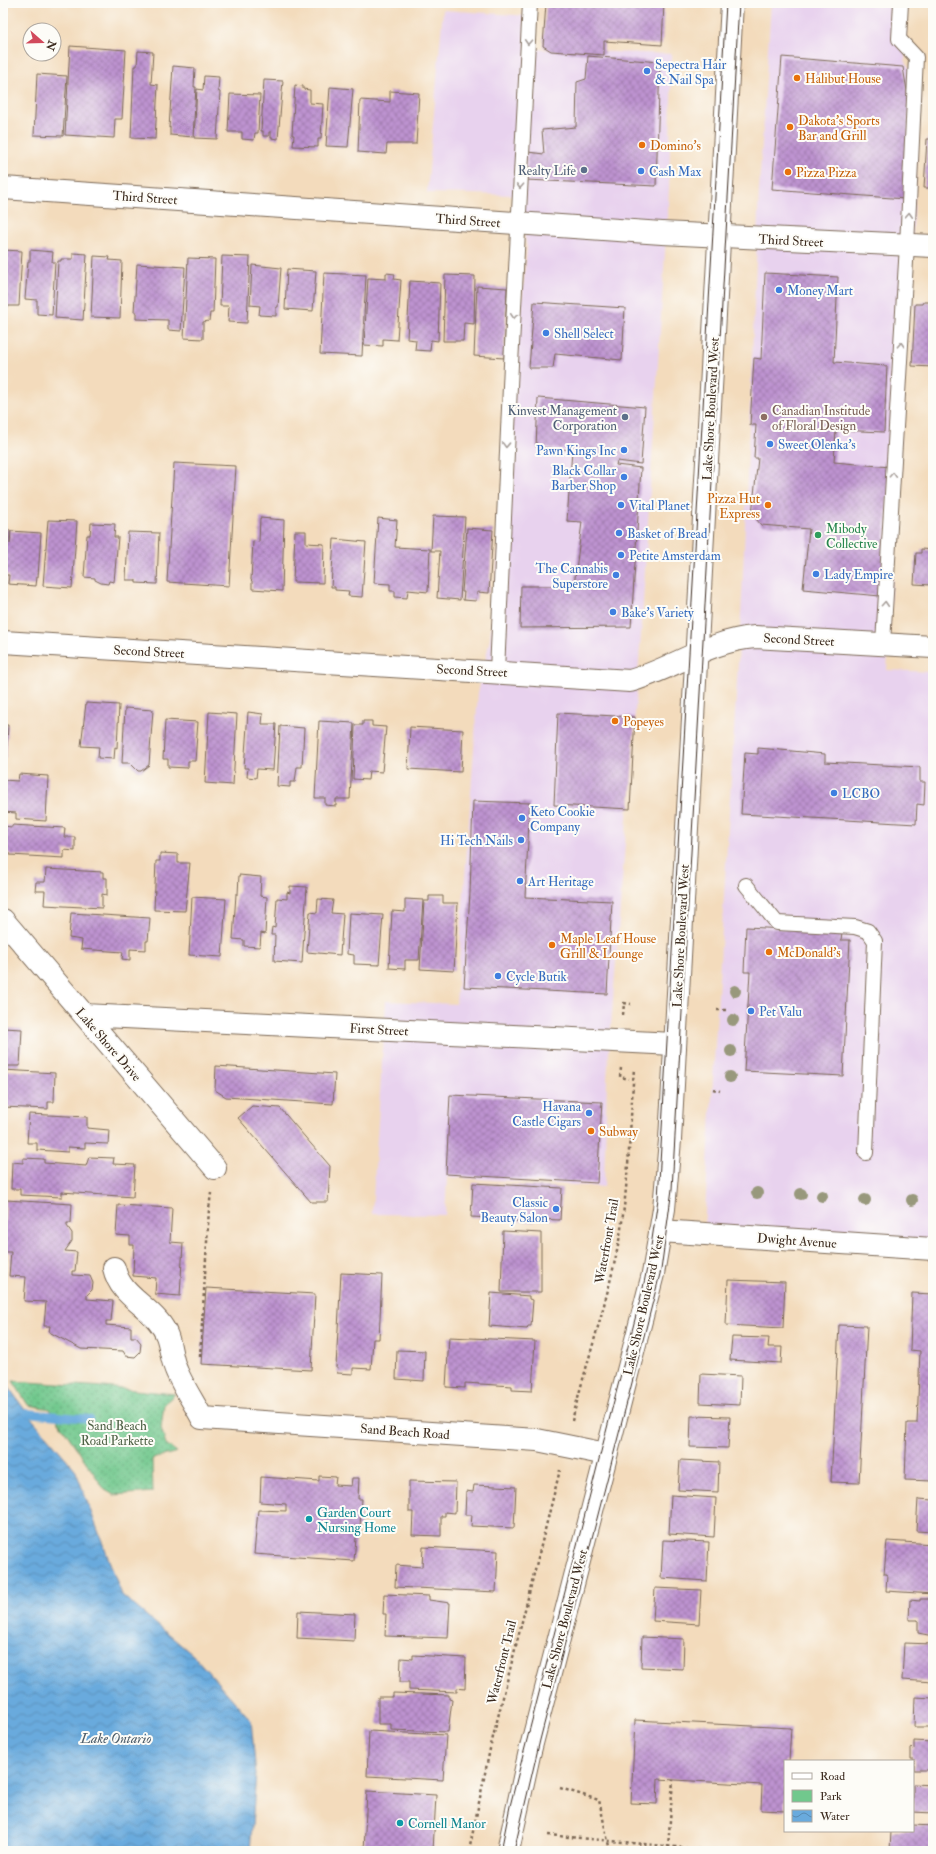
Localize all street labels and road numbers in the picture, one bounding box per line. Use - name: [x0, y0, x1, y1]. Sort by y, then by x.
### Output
- street label: Third Street: [112, 188, 178, 208]
- street label: Third Street: [435, 211, 501, 231]
- street label: Third Street: [758, 231, 824, 251]
- street label: Lake Shore Boulevard West: [699, 337, 723, 481]
- street label: Second Street: [763, 630, 835, 650]
- street label: Second Street: [113, 642, 185, 662]
- street label: Second Street: [436, 661, 508, 681]
- street label: Lake Shore Boulevard West: [669, 864, 693, 1008]
- street label: Lake Shore Drive: [72, 1005, 145, 1085]
- street label: First Street: [349, 1020, 409, 1040]
- street label: Waterfront Trail: [591, 1197, 622, 1286]
- street label: Dwight Avenue: [757, 1230, 838, 1252]
- street label: Lake Shore Boulevard West: [620, 1234, 668, 1377]
- street label: Sand Beach Road: [360, 1421, 451, 1443]
- street label: Lake Shore Boulevard West: [539, 1548, 591, 1691]
- street label: Waterfront Trail: [484, 1618, 520, 1707]

